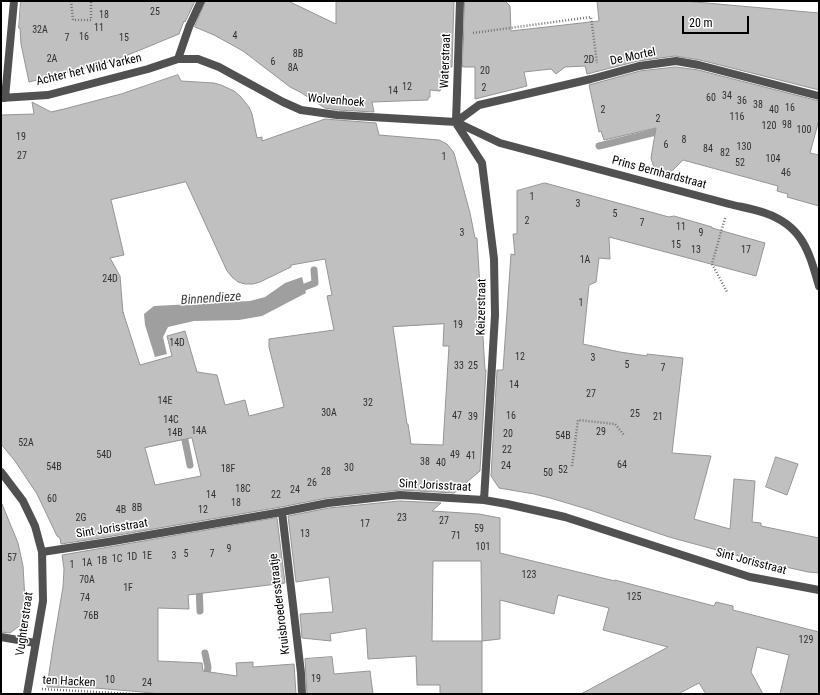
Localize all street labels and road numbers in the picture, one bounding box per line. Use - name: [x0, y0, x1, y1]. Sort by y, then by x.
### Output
- street label: Waterstraat: [438, 33, 454, 89]
- street label: De Mortel: [609, 45, 657, 69]
- street label: Achter het Wild Varken: [35, 51, 143, 89]
- street label: Wolvenhoek: [307, 91, 365, 111]
- street label: Prins Bernhardstraat: [610, 153, 708, 193]
- street label: Keizerstraat: [474, 279, 490, 335]
- street label: Sint Jorisstraat: [399, 477, 471, 495]
- street label: Sint Jorisstraat: [75, 516, 149, 542]
- street label: Sint Jorisstraat: [714, 546, 788, 578]
- street label: Kruisbroedersstraatje: [267, 553, 293, 655]
- street label: Vughterstraat: [13, 591, 37, 657]
- street label: ten Hacken: [42, 673, 96, 691]

